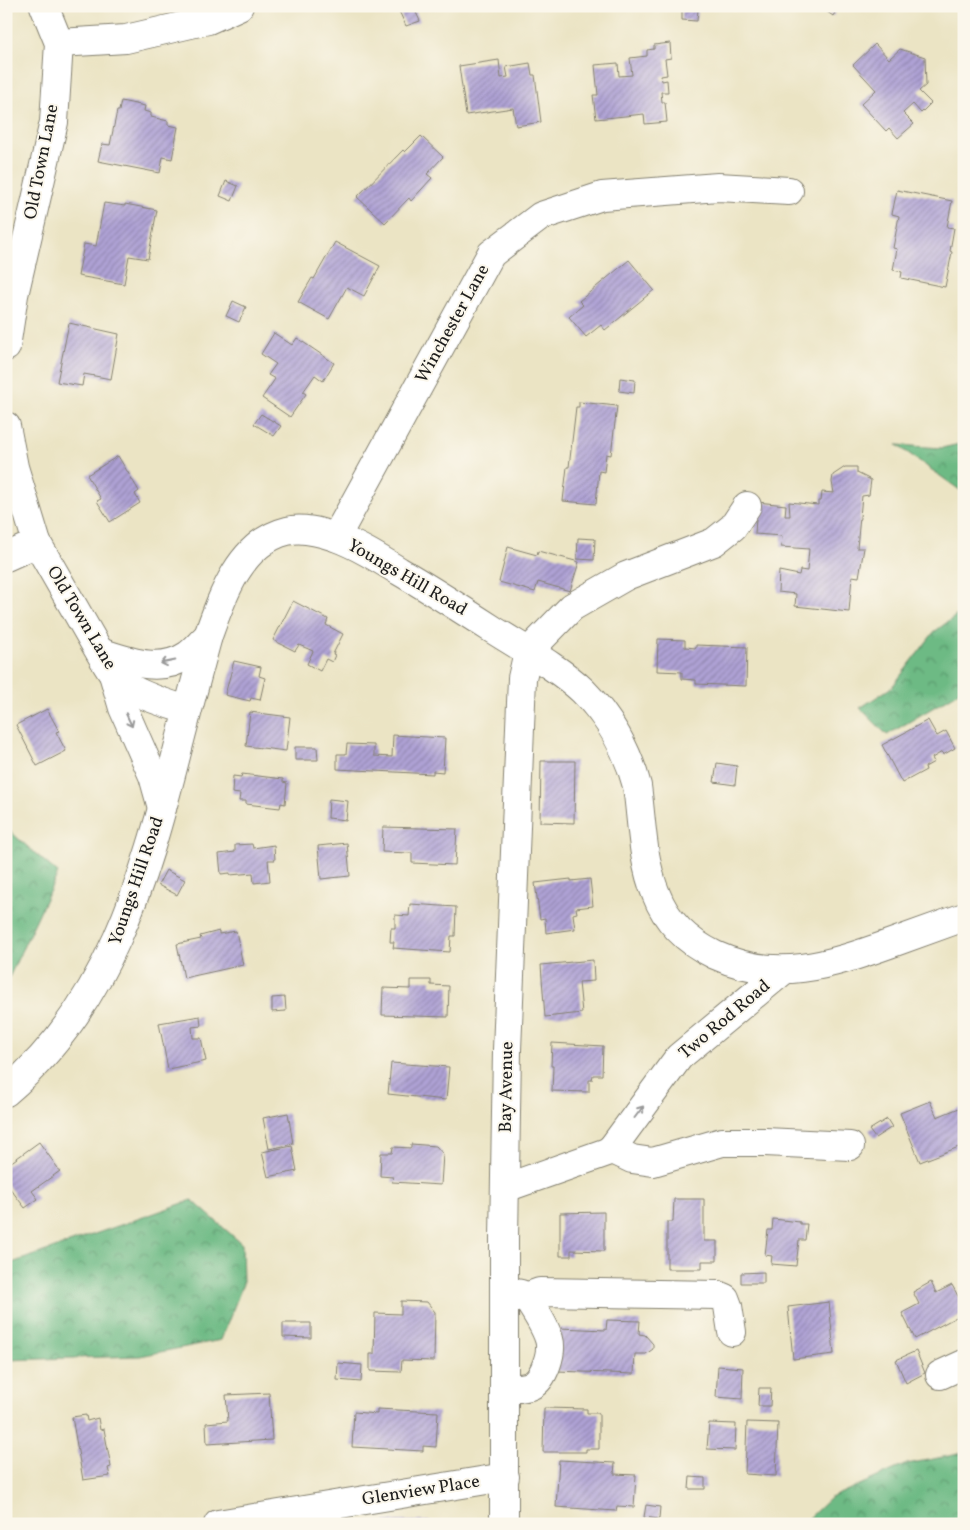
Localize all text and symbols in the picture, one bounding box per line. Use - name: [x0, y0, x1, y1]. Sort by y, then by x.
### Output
- street label: Old Town Lane: [19, 102, 65, 222]
- street label: Winchester Lane: [410, 260, 496, 388]
- street label: Youngs Hill Road: [342, 534, 472, 622]
- street label: Old Town Lane: [40, 561, 122, 675]
- one-way arrow: [161, 658, 177, 668]
- one-way arrow: [124, 712, 134, 727]
- street label: Youngs Hill Road: [103, 813, 171, 949]
- street label: Two Rod Road: [674, 974, 776, 1066]
- street label: Bay Avenue: [494, 1041, 520, 1133]
- one-way arrow: [633, 1106, 644, 1119]
- street label: Glenview Place: [360, 1469, 482, 1513]

